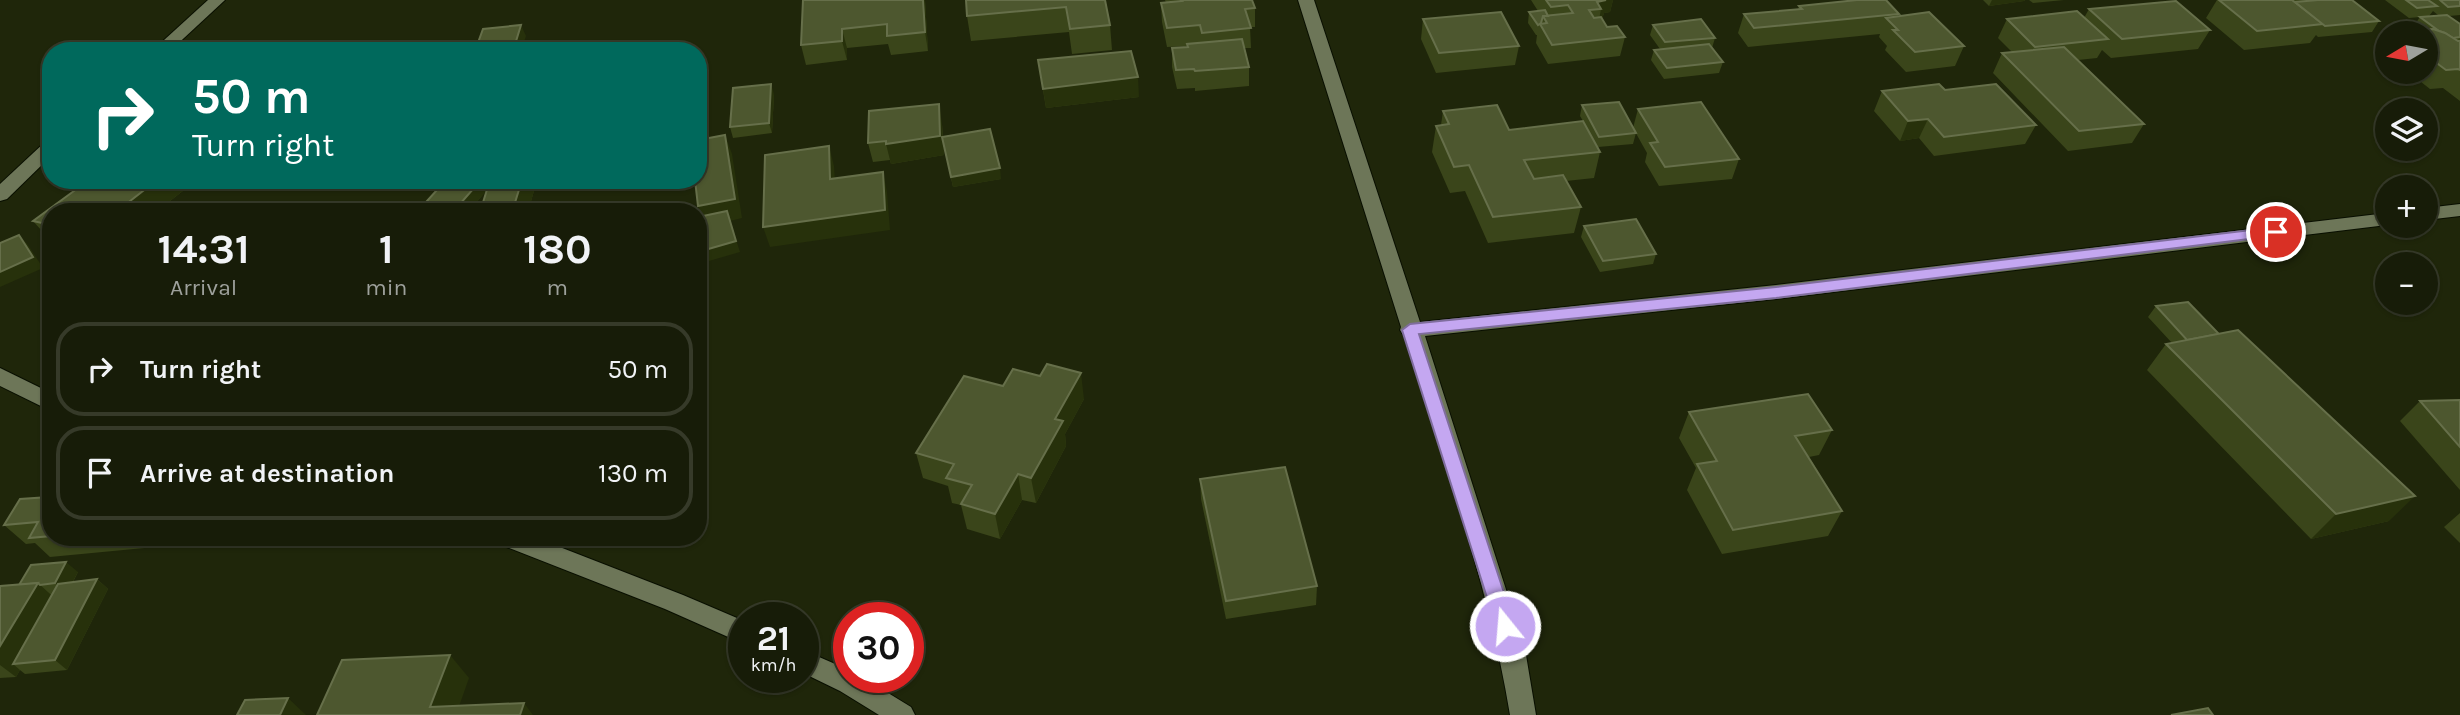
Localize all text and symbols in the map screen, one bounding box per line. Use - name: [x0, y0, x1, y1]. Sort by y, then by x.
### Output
- north arrow: [2375, 21, 2438, 84]
- map controls: [2375, 21, 2438, 315]
- text: 50 m: [192, 68, 310, 125]
- icon: right: [77, 70, 168, 161]
- button: layers: [2375, 98, 2438, 161]
- text: Turn right: [192, 127, 334, 164]
- button: +: [2375, 175, 2438, 238]
- pin: [2246, 202, 2306, 262]
- icon: arrive: [2257, 213, 2295, 251]
- text: 14:31: [157, 224, 250, 274]
- text: 1: [379, 224, 394, 274]
- text: 180: [523, 224, 592, 274]
- button: −: [2375, 252, 2438, 315]
- text: Arrival: [170, 274, 237, 301]
- text: min: [365, 274, 407, 301]
- text: m: [546, 274, 568, 301]
- icon: right: [81, 350, 119, 388]
- text: Turn right: [140, 354, 261, 385]
- text: 50 m: [607, 354, 668, 385]
- icon: arrive: [81, 454, 119, 492]
- text: Arrive at destination: [140, 458, 394, 489]
- text: 130 m: [598, 458, 668, 489]
- position arrow: [1468, 589, 1542, 663]
- speed limit sign: 30: [833, 602, 924, 693]
- text: 21: [757, 618, 790, 659]
- text: km/h: [751, 654, 796, 676]

